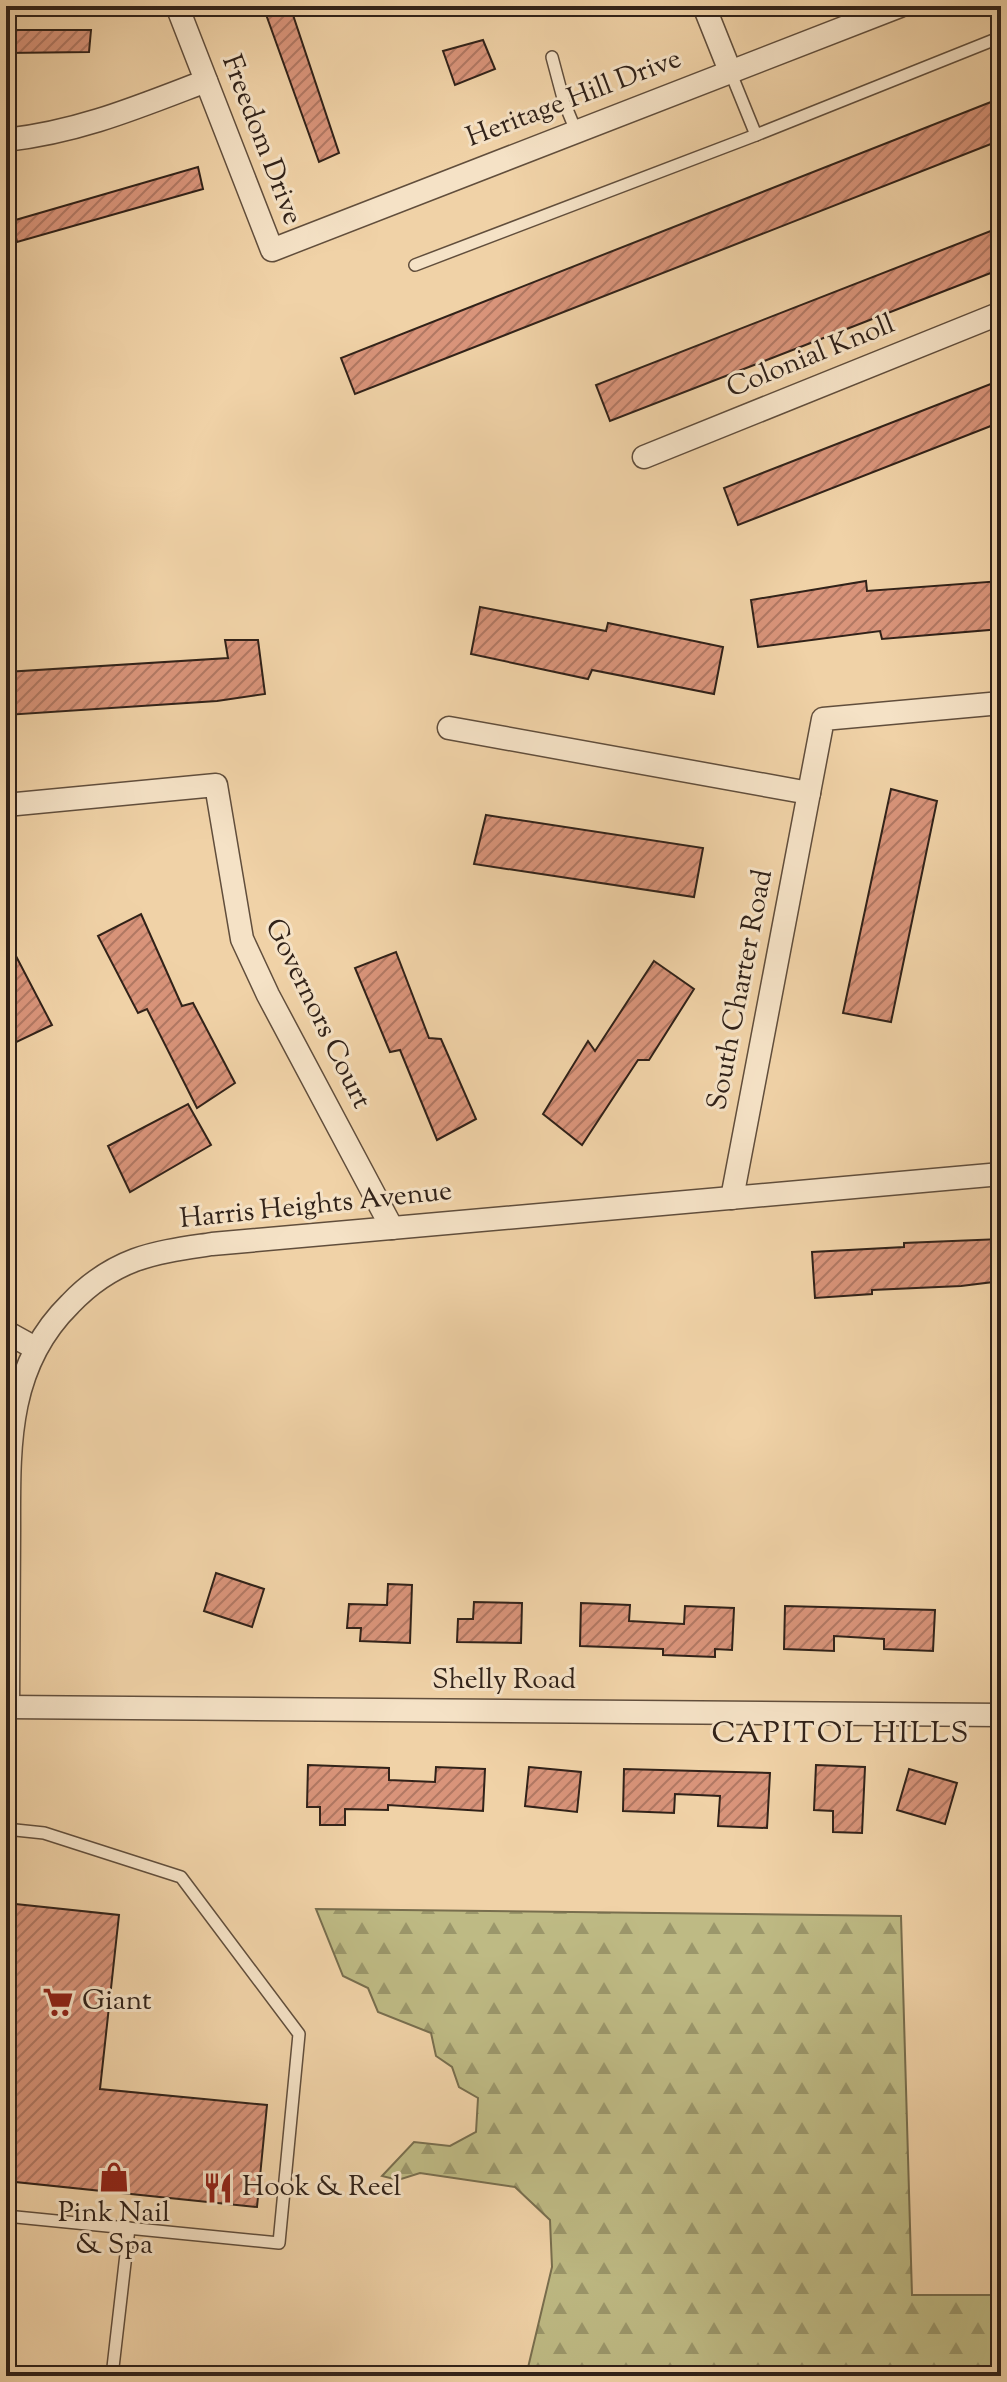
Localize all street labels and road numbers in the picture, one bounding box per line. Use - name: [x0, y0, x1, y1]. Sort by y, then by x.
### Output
- street label: Heritage Hill Drive: [461, 40, 687, 158]
- street label: Freedom Drive: [210, 49, 312, 231]
- street label: Colonial Knoll: [721, 305, 901, 409]
- street label: South Charter Road: [698, 866, 784, 1114]
- street label: Governors Court: [254, 912, 381, 1116]
- street label: Harris Heights Avenue: [178, 1172, 454, 1240]
- street label: Shelly Road: [432, 1661, 576, 1701]

